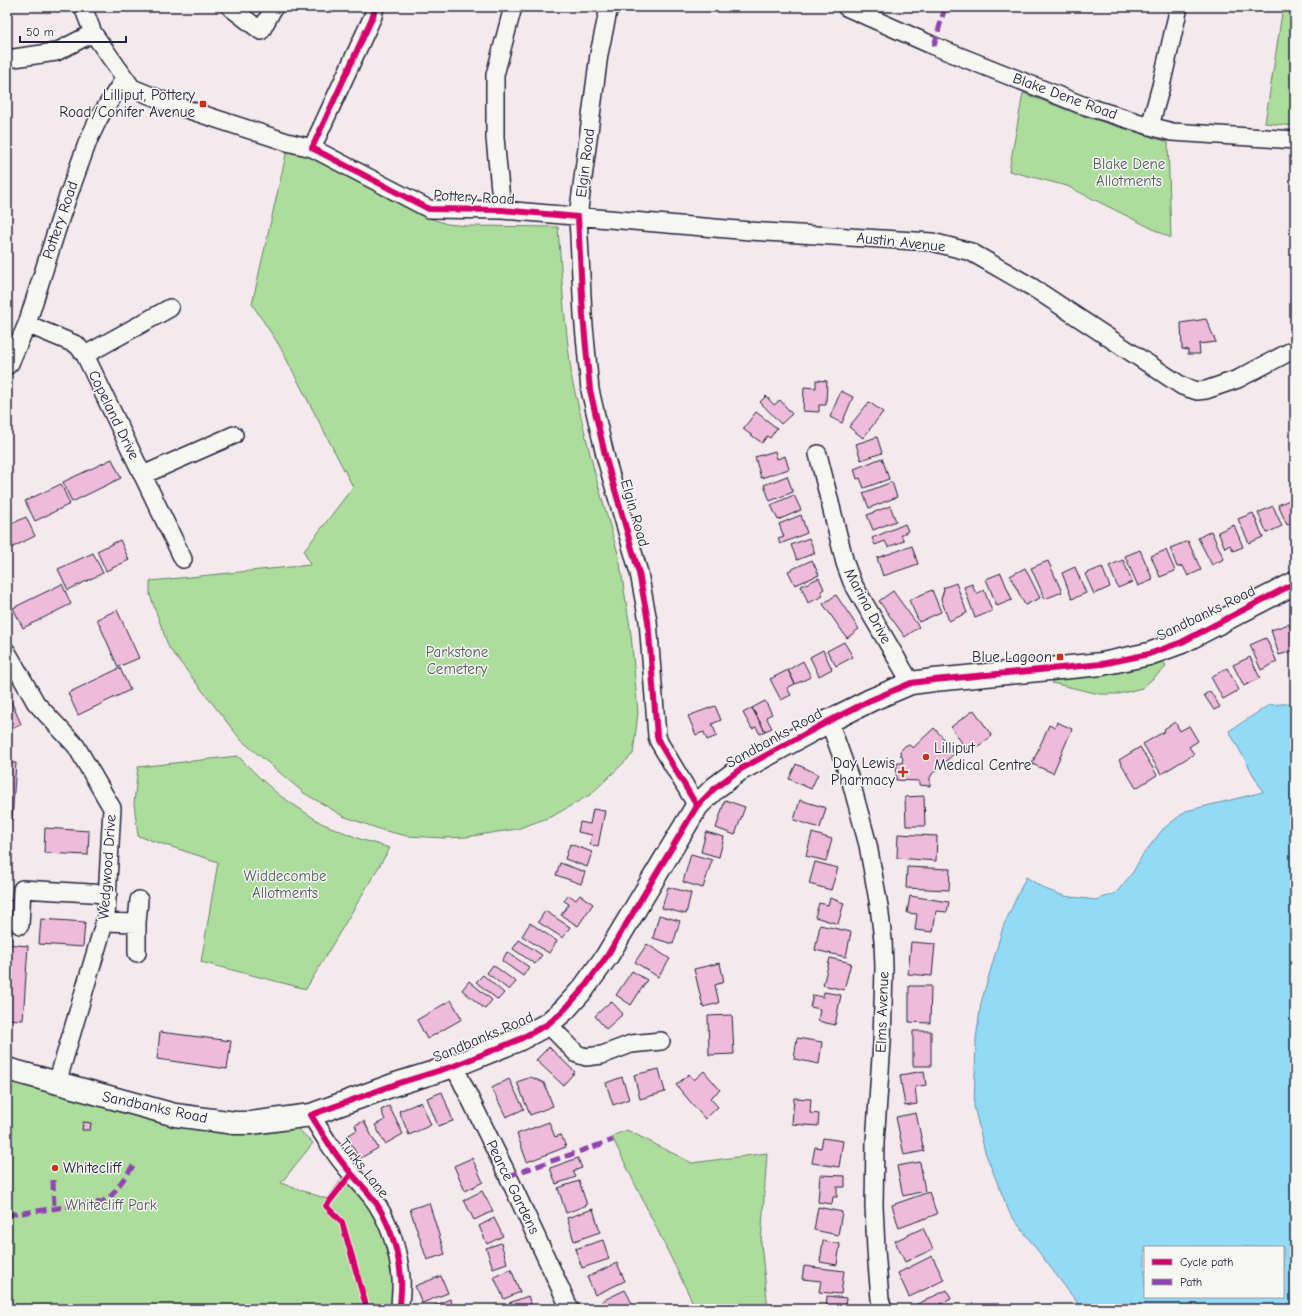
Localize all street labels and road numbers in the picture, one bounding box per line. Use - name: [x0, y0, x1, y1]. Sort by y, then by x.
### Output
- street label: Blake Dene Road: [1010, 69, 1120, 123]
- street label: Elgin Road: [572, 127, 598, 199]
- street label: Pottery Road: [38, 179, 82, 261]
- street label: Pottery Road: [433, 186, 515, 208]
- street label: Austin Avenue: [856, 228, 947, 256]
- street label: Copeland Drive: [85, 367, 144, 463]
- street label: Elgin Road: [617, 477, 653, 549]
- street label: Marina Drive: [841, 565, 896, 647]
- street label: Sandbanks Road: [1154, 581, 1258, 645]
- street label: Sandbanks Road: [723, 704, 825, 772]
- street label: Wedgwood Drive: [94, 813, 120, 920]
- street label: Elms Avenue: [872, 970, 892, 1053]
- street label: Sandbanks Road: [430, 1008, 536, 1066]
- street label: Sandbanks Road: [101, 1087, 209, 1127]
- street label: Turks Lane: [335, 1135, 393, 1202]
- street label: Pearce Gardens: [482, 1137, 544, 1237]

